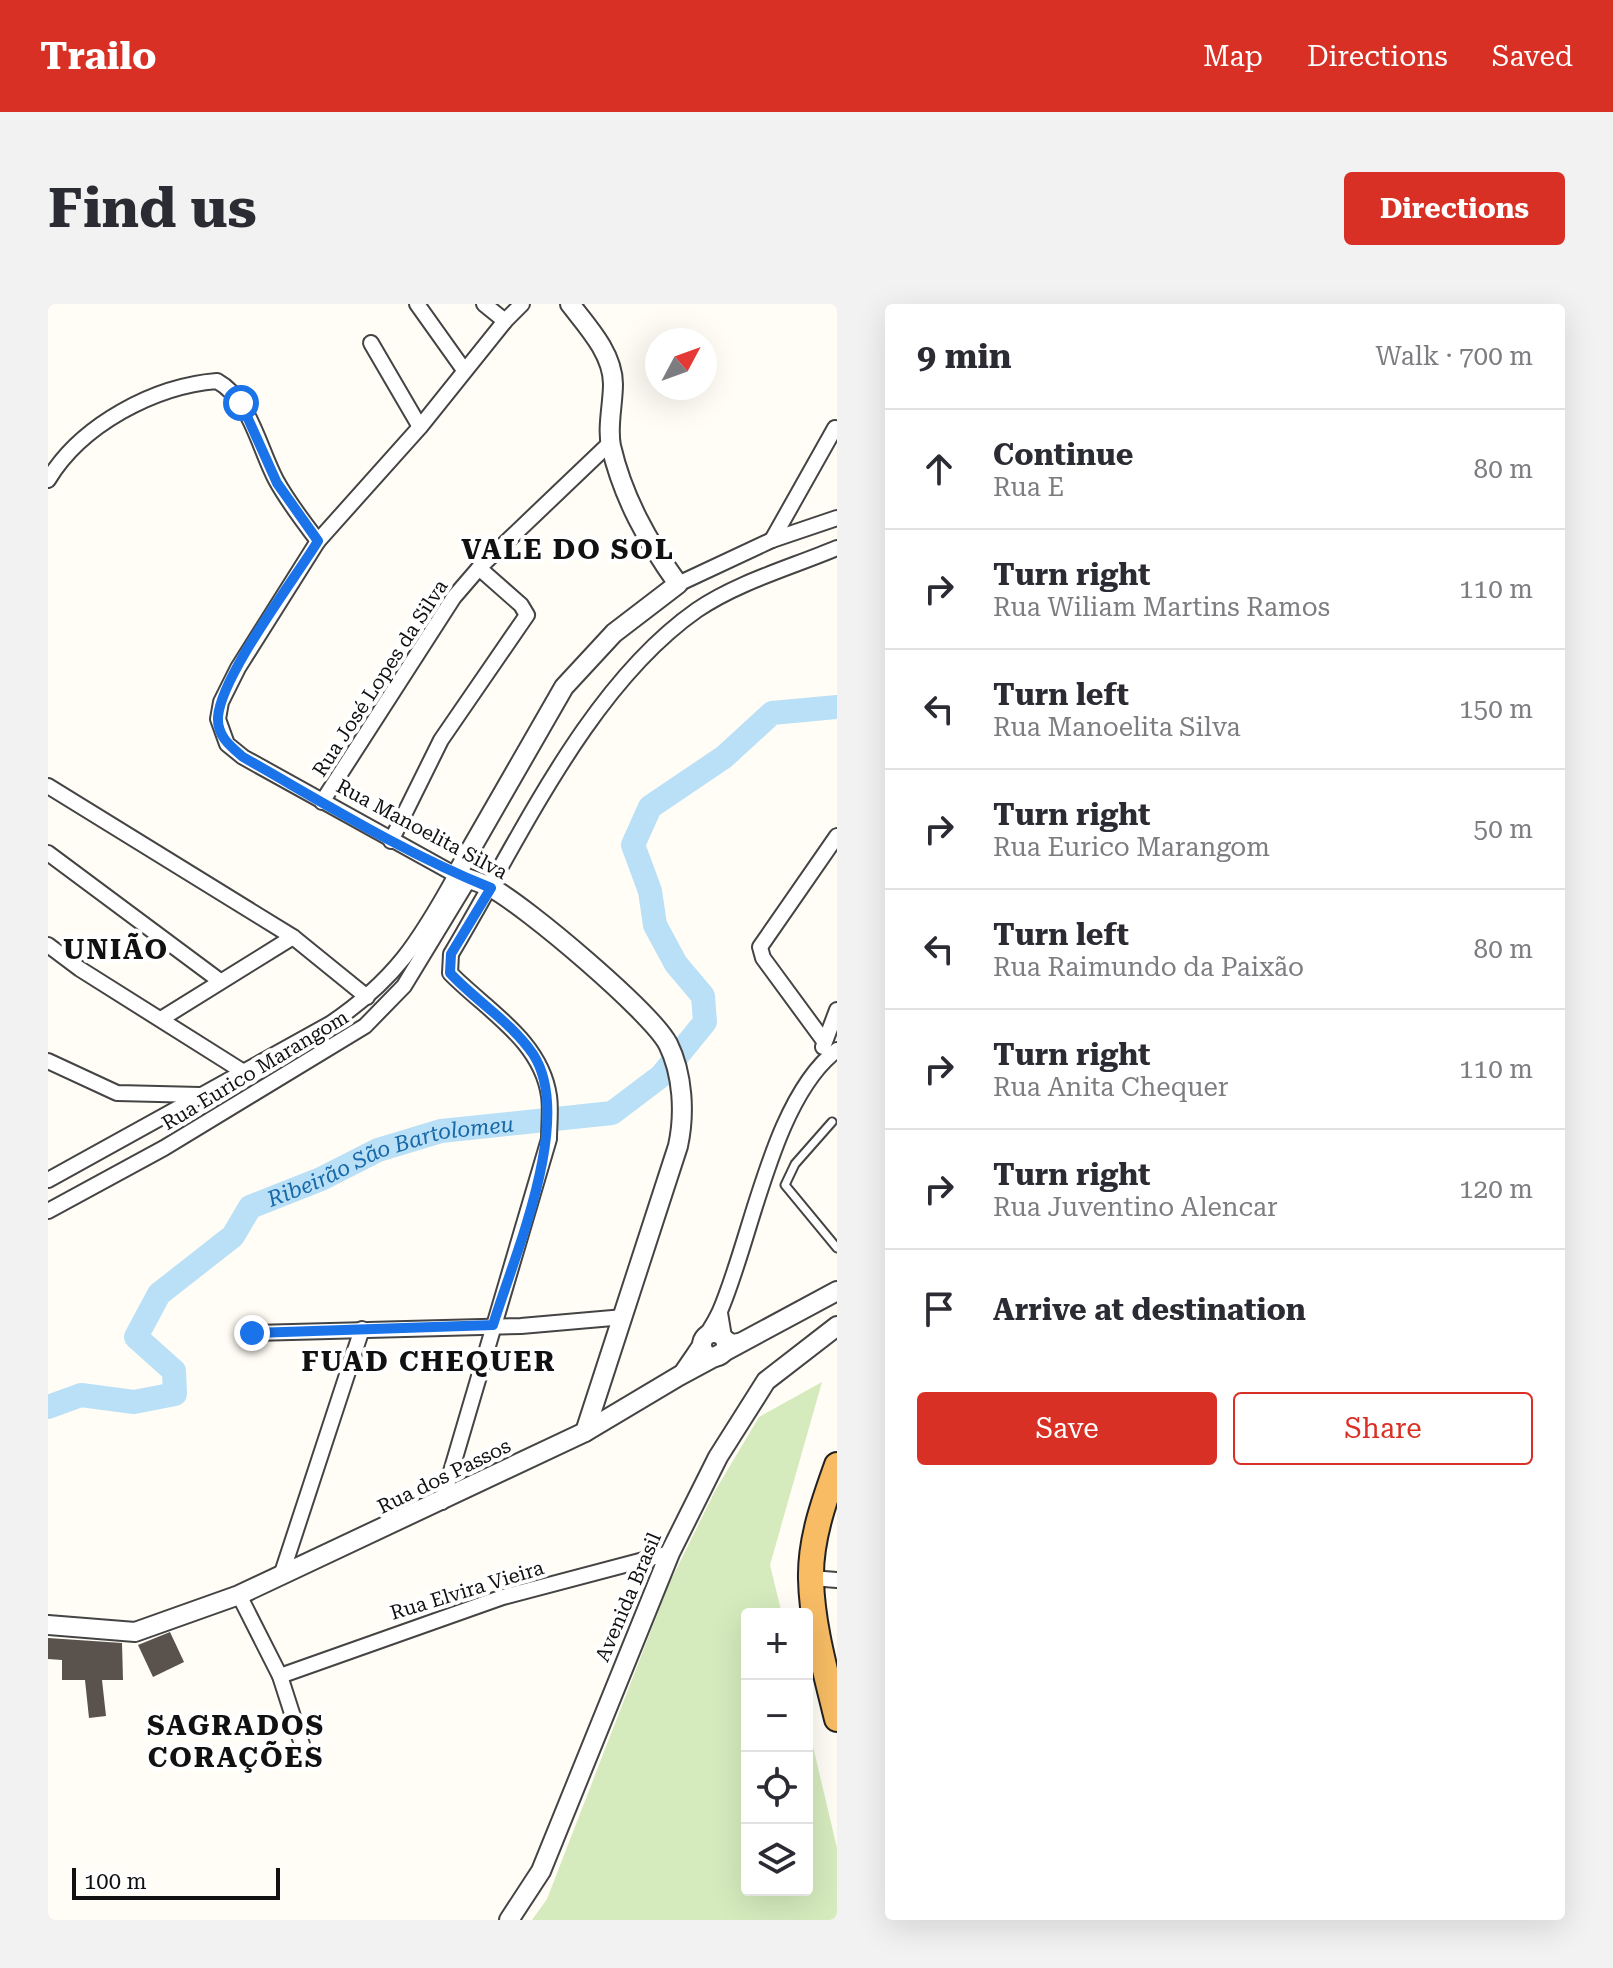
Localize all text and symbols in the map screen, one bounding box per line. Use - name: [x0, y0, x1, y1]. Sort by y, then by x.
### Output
- text: Trailo: [40, 34, 156, 78]
- text: Map: [1203, 40, 1263, 73]
- text: Directions: [1307, 40, 1448, 73]
- text: Saved: [1492, 40, 1573, 73]
- button: Directions: [1344, 172, 1565, 245]
- text: Find us: [48, 175, 257, 241]
- north arrow: [645, 328, 717, 400]
- text: 9 min: [917, 336, 1012, 376]
- text: Walk · 700 m: [1375, 341, 1533, 371]
- route start: [223, 385, 259, 421]
- text: Continue: [993, 437, 1133, 472]
- icon: ahead: [917, 447, 961, 491]
- text: 80 m: [1474, 454, 1533, 484]
- text: Rua E: [993, 472, 1064, 502]
- district label: VALE DO SOL: [461, 533, 675, 566]
- text: Turn right: [993, 557, 1150, 592]
- icon: right: [917, 567, 961, 611]
- text: 110 m: [1459, 574, 1533, 604]
- street label: Rua José Lopes da Silva: [307, 575, 453, 781]
- text: Rua Wiliam Martins Ramos: [993, 592, 1330, 622]
- text: Turn left: [993, 677, 1129, 712]
- icon: left: [917, 687, 961, 731]
- text: 150 m: [1459, 694, 1533, 724]
- text: Rua Manoelita Silva: [993, 712, 1241, 742]
- street label: Rua Manoelita Silva: [332, 774, 512, 884]
- text: Turn right: [993, 797, 1150, 832]
- icon: right: [917, 807, 961, 851]
- text: 50 m: [1474, 814, 1533, 844]
- text: Rua Eurico Marangom: [993, 832, 1270, 862]
- text: Turn left: [993, 917, 1129, 952]
- icon: left: [917, 927, 961, 971]
- district label: UNIÃO: [63, 932, 169, 966]
- text: 80 m: [1474, 934, 1533, 964]
- text: Rua Raimundo da Paixão: [993, 952, 1304, 982]
- street label: Rua Eurico Marangom: [158, 1005, 352, 1135]
- text: Turn right: [993, 1037, 1150, 1072]
- icon: right: [917, 1047, 961, 1091]
- text: 110 m: [1459, 1054, 1533, 1084]
- text: Rua Anita Chequer: [993, 1072, 1228, 1102]
- water label: Ribeirão São Bartolomeu: [263, 1111, 515, 1212]
- text: Turn right: [993, 1157, 1150, 1192]
- icon: right: [917, 1167, 961, 1211]
- text: 120 m: [1459, 1174, 1533, 1204]
- text: Rua Juventino Alencar: [993, 1192, 1278, 1222]
- icon: arrive: [917, 1287, 961, 1331]
- text: Arrive at destination: [993, 1292, 1306, 1327]
- route end: [234, 1315, 270, 1351]
- district label: FUAD CHEQUER: [301, 1345, 557, 1378]
- button: Save: [917, 1392, 1217, 1465]
- button: Share: [1233, 1392, 1533, 1465]
- street label: Rua dos Passos: [373, 1433, 515, 1519]
- street label: Avenida Brasil: [590, 1529, 666, 1665]
- street label: Rua Elvira Vieira: [387, 1555, 547, 1625]
- map controls: [741, 1608, 813, 1896]
- button: +: [741, 1608, 813, 1680]
- button: −: [741, 1680, 813, 1752]
- district label: SAGRADOS CORAÇÕES: [147, 1709, 325, 1774]
- button: locate: [741, 1752, 813, 1824]
- button: layers: [741, 1824, 813, 1896]
- scale bar: [72, 1864, 280, 1900]
- text: 100 m: [84, 1869, 147, 1894]

